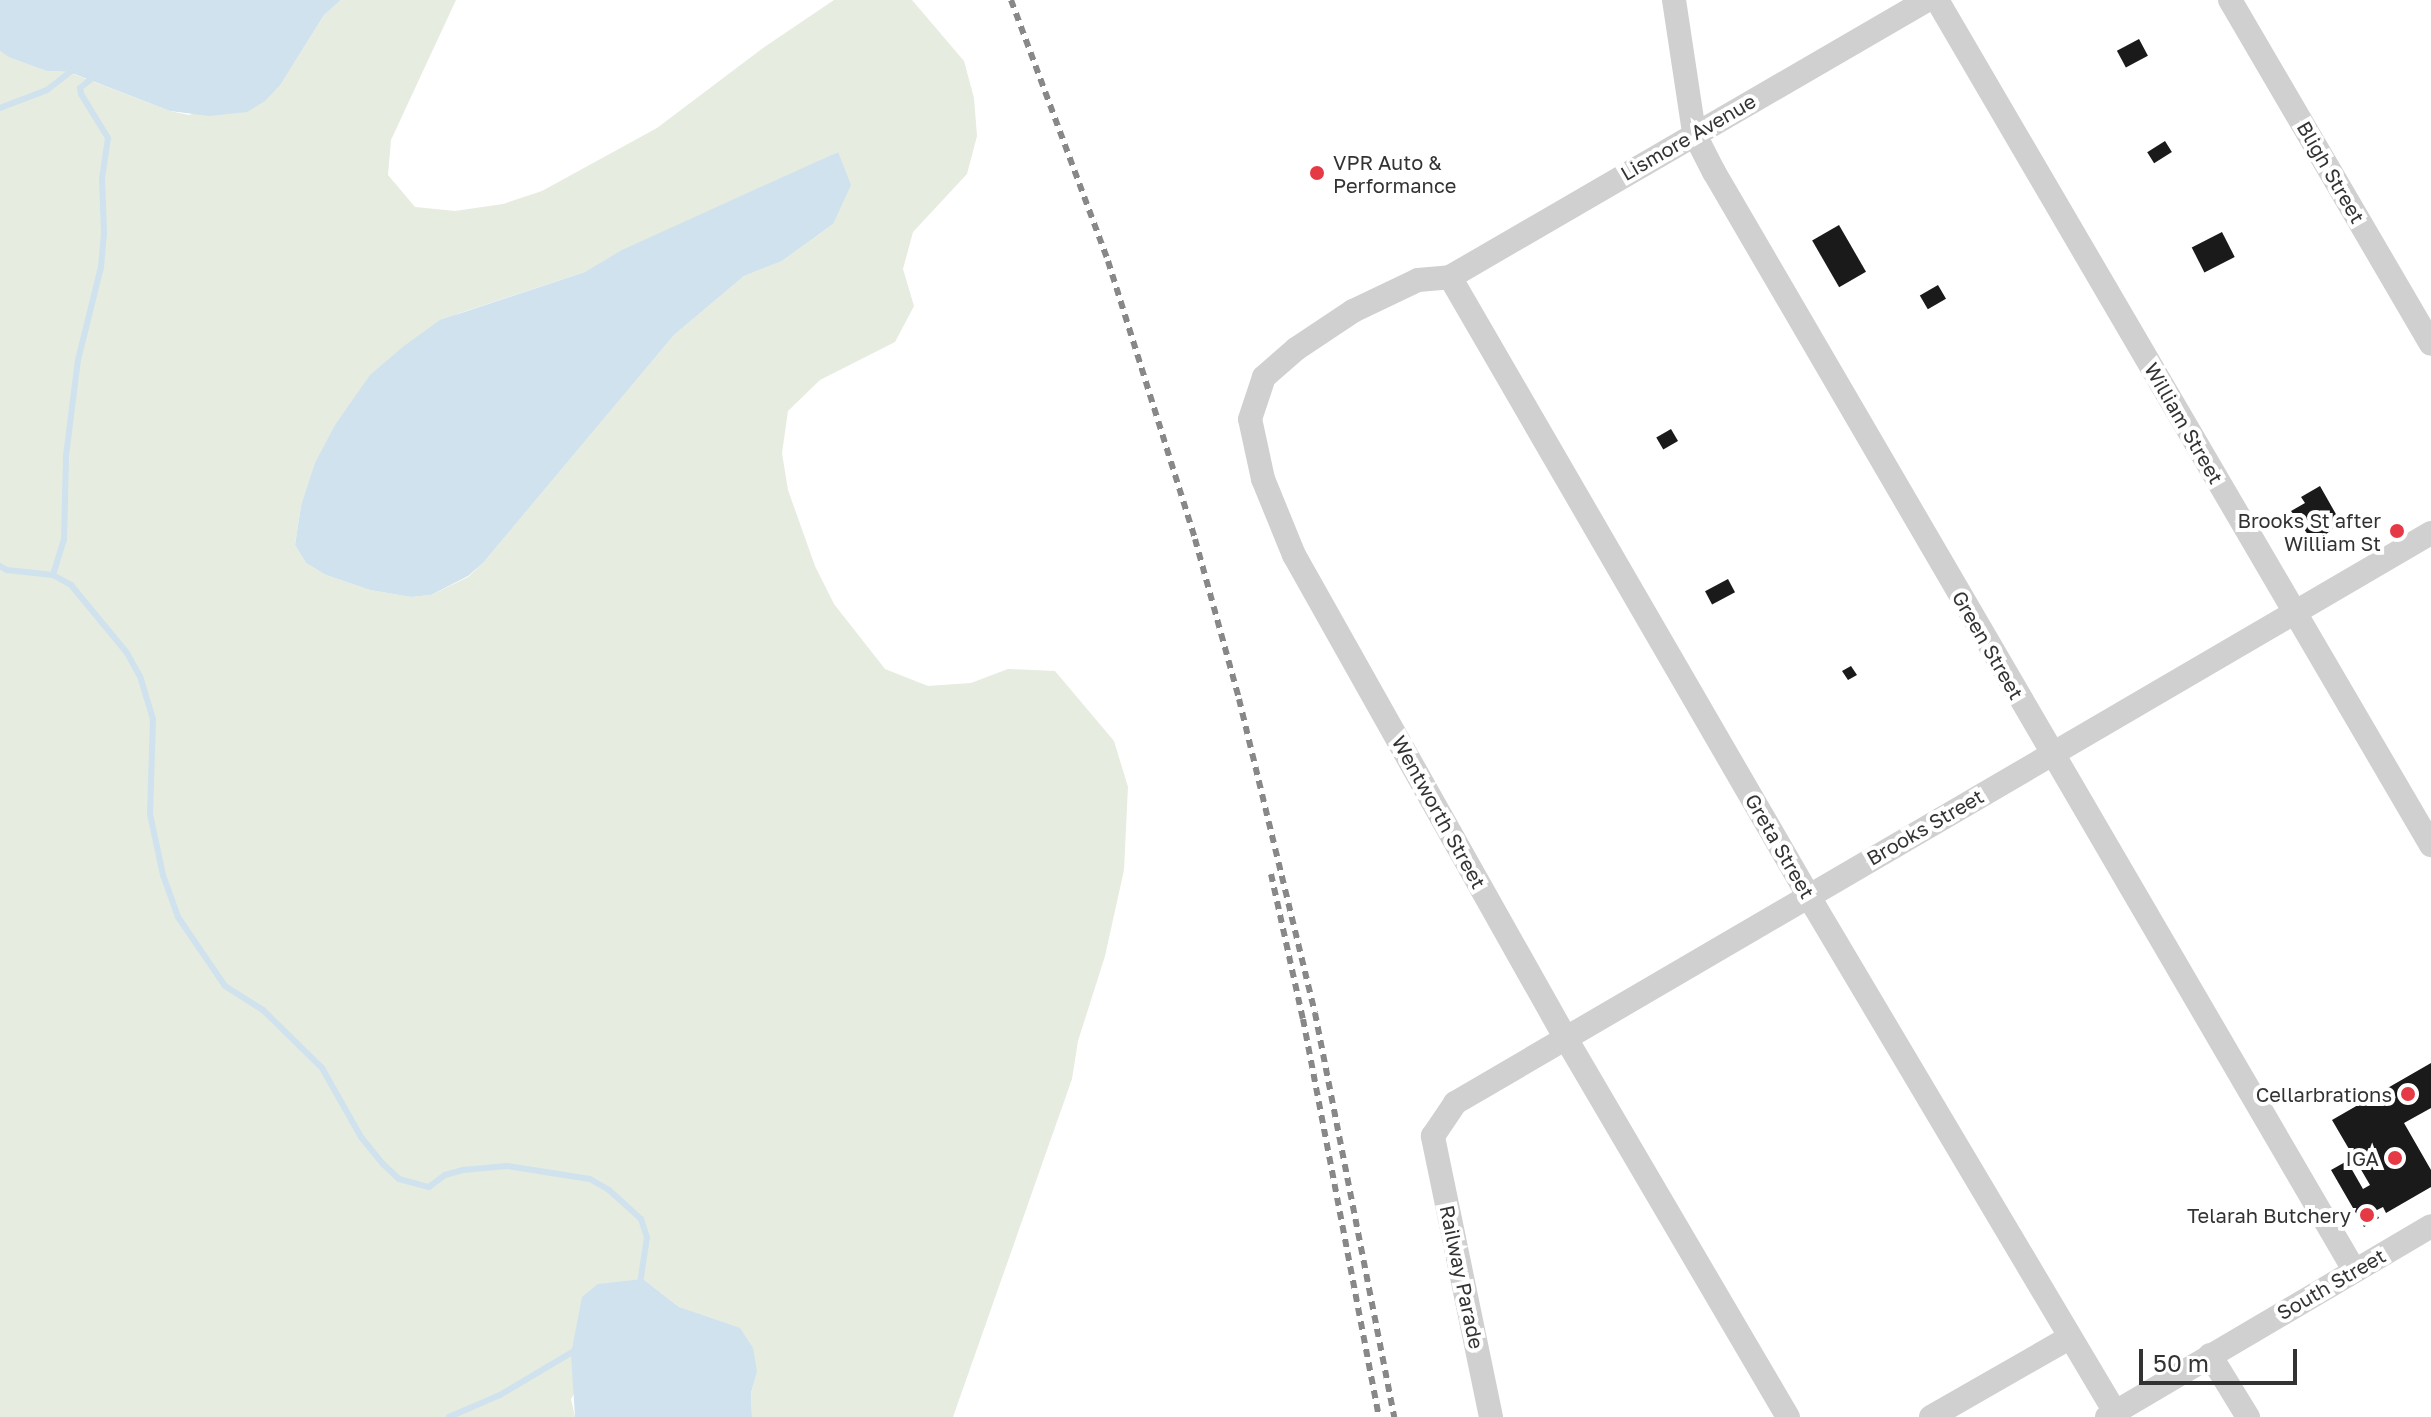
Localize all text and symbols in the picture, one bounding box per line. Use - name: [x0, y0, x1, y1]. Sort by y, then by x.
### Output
- street label: Lismore Avenue: [1616, 89, 1760, 185]
- street label: Bligh Street: [2292, 117, 2370, 227]
- place label: VPR Auto & Performance: [1333, 150, 1456, 197]
- marker: VPR Auto & Performance: [1308, 164, 1326, 182]
- street label: William Street: [2140, 358, 2228, 488]
- place label: Brooks St after William St: [2238, 508, 2381, 555]
- marker: Brooks St after William St: [2388, 522, 2406, 540]
- street label: Green Street: [1947, 586, 2029, 704]
- street label: Wentworth Street: [1387, 731, 1491, 893]
- street label: Brooks Street: [1862, 784, 1988, 870]
- street label: Greta Street: [1740, 789, 1820, 903]
- place label: Cellarbrations: [2256, 1082, 2392, 1106]
- marker: Cellarbrations: [2399, 1085, 2417, 1103]
- place label: IGA: [2346, 1146, 2379, 1170]
- marker: IGA: [2386, 1149, 2404, 1167]
- street label: Railway Parade: [1435, 1203, 1489, 1351]
- place label: Telarah Butchery: [2187, 1203, 2351, 1227]
- marker: Telarah Butchery: [2358, 1206, 2376, 1224]
- street label: South Street: [2272, 1243, 2390, 1325]
- scale bar: [2143, 1333, 2301, 1383]
- text: 50 m: [2153, 1348, 2209, 1377]

